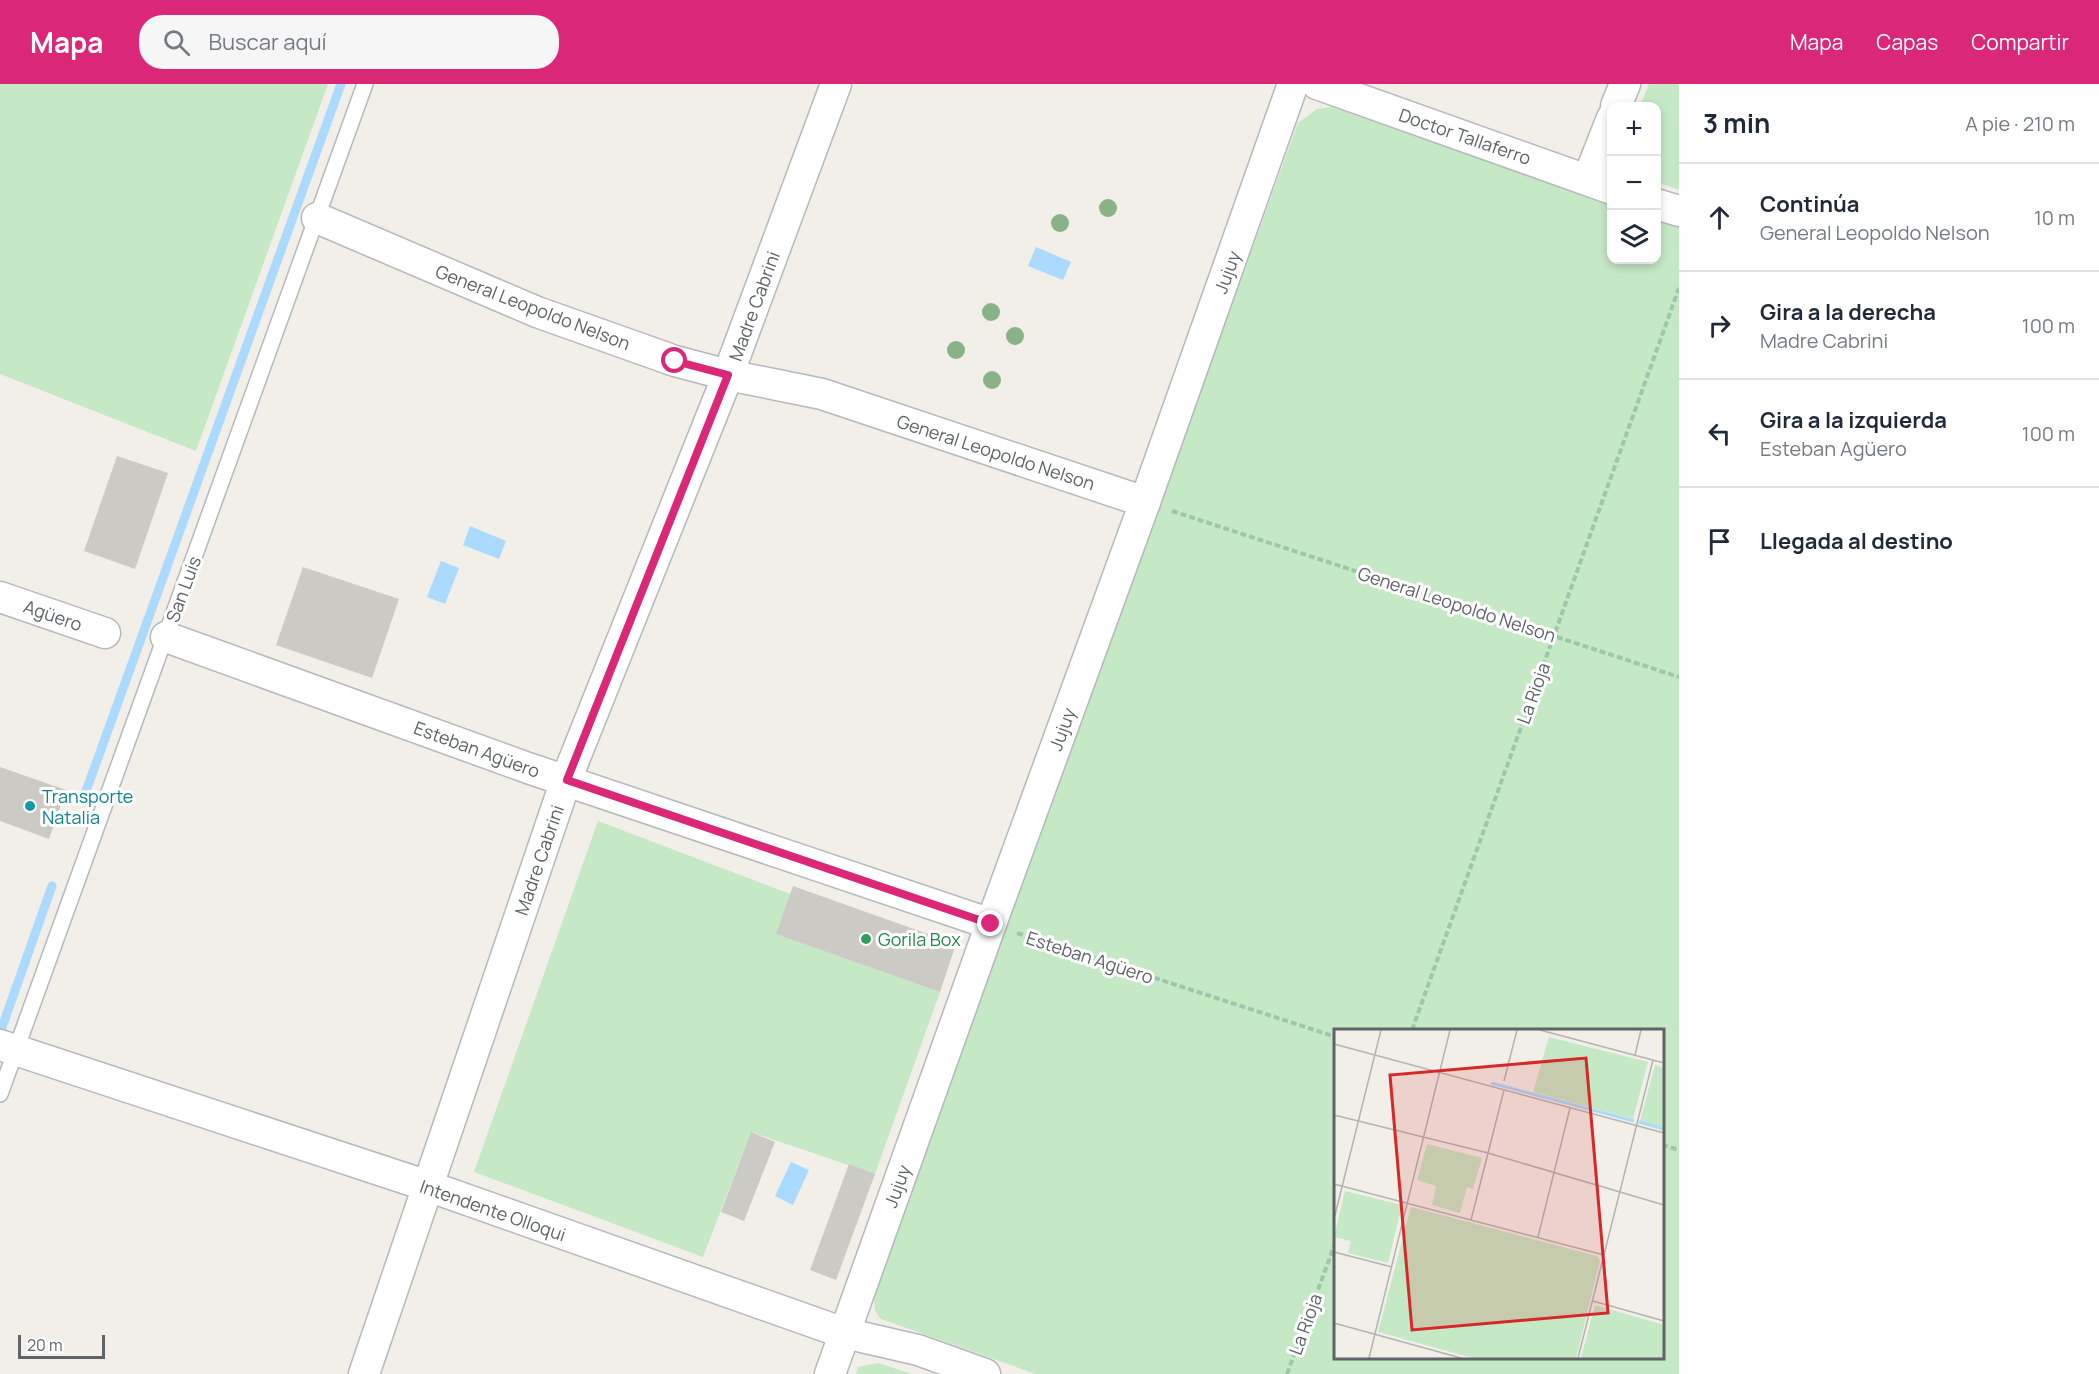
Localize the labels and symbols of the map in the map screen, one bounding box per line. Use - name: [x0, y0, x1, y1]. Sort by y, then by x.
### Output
- street label: Doctor Tallaferro: [1396, 102, 1534, 170]
- street label: Jujuy: [1208, 247, 1246, 297]
- street label: Madre Cabrini: [723, 248, 785, 364]
- street label: General Leopoldo Nelson: [432, 259, 634, 355]
- route start: [661, 347, 687, 373]
- street label: General Leopoldo Nelson: [894, 409, 1098, 495]
- street label: San Luis: [160, 553, 206, 625]
- street label: General Leopoldo Nelson: [1355, 561, 1559, 647]
- street label: Agüero: [21, 594, 85, 636]
- street label: La Rioja: [1511, 659, 1555, 727]
- street label: Jujuy: [1043, 704, 1081, 754]
- street label: Esteban Agüero: [411, 715, 543, 783]
- place label: Transporte Natalia: [42, 784, 133, 829]
- marker: Transporte Natalia: [23, 799, 37, 813]
- street label: Madre Cabrini: [509, 802, 569, 918]
- route end: [977, 910, 1003, 936]
- street label: Esteban Agüero: [1023, 925, 1157, 989]
- place label: Gorila Box: [878, 927, 961, 951]
- marker: Gorila Box: [859, 932, 873, 946]
- inset map: [1334, 1029, 1664, 1359]
- street label: Jujuy: [878, 1161, 916, 1211]
- street label: Intendente Olloqui: [417, 1174, 569, 1246]
- street label: La Rioja: [1283, 1290, 1327, 1358]
- scale bar: [18, 1332, 105, 1360]

